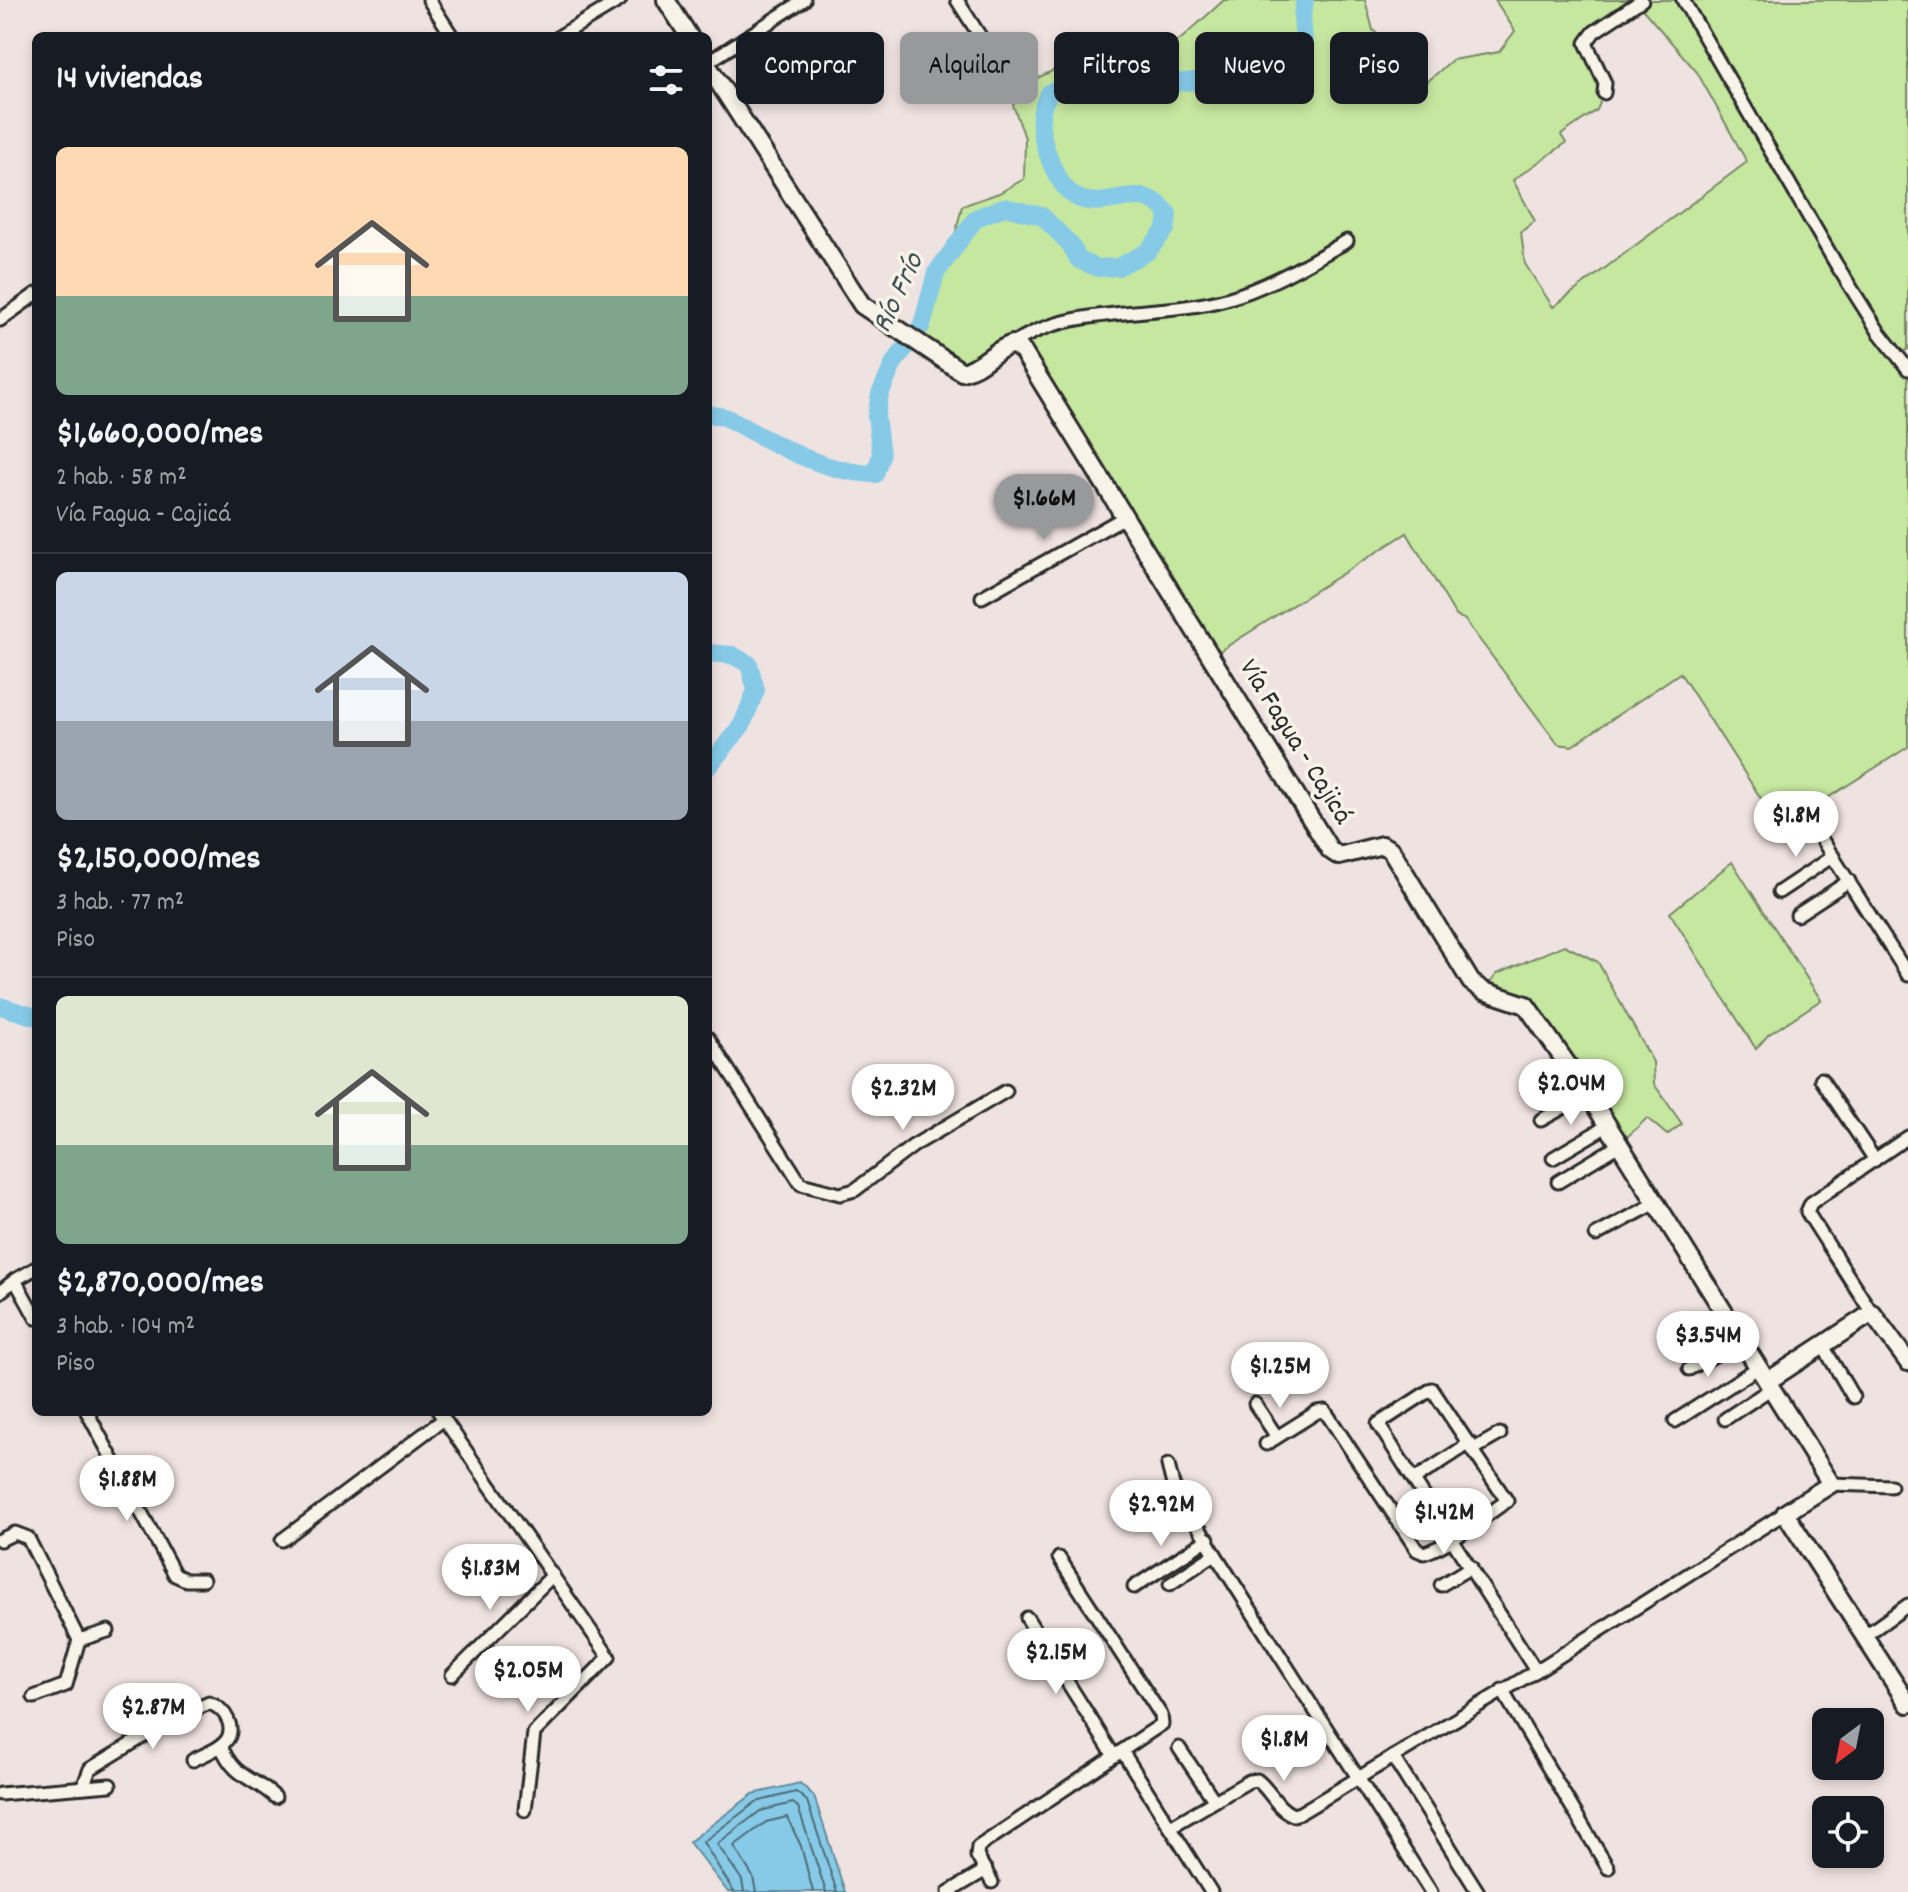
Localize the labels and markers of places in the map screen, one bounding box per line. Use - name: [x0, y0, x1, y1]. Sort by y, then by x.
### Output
- pin: $1.66M: [979, 474, 1109, 542]
- pin: $1.8M: [1740, 791, 1852, 859]
- pin: $2.04M: [1506, 1059, 1636, 1127]
- pin: $2.32M: [838, 1064, 968, 1132]
- pin: $3.54M: [1643, 1311, 1773, 1379]
- pin: $1.25M: [1215, 1342, 1345, 1410]
- pin: $1.88M: [62, 1455, 192, 1523]
- pin: $2.92M: [1096, 1480, 1226, 1548]
- pin: $1.42M: [1379, 1488, 1509, 1556]
- pin: $1.83M: [425, 1544, 555, 1612]
- pin: $2.15M: [991, 1628, 1121, 1696]
- pin: $2.05M: [463, 1646, 593, 1714]
- pin: $2.87M: [88, 1683, 218, 1751]
- pin: $1.8M: [1228, 1715, 1340, 1783]

